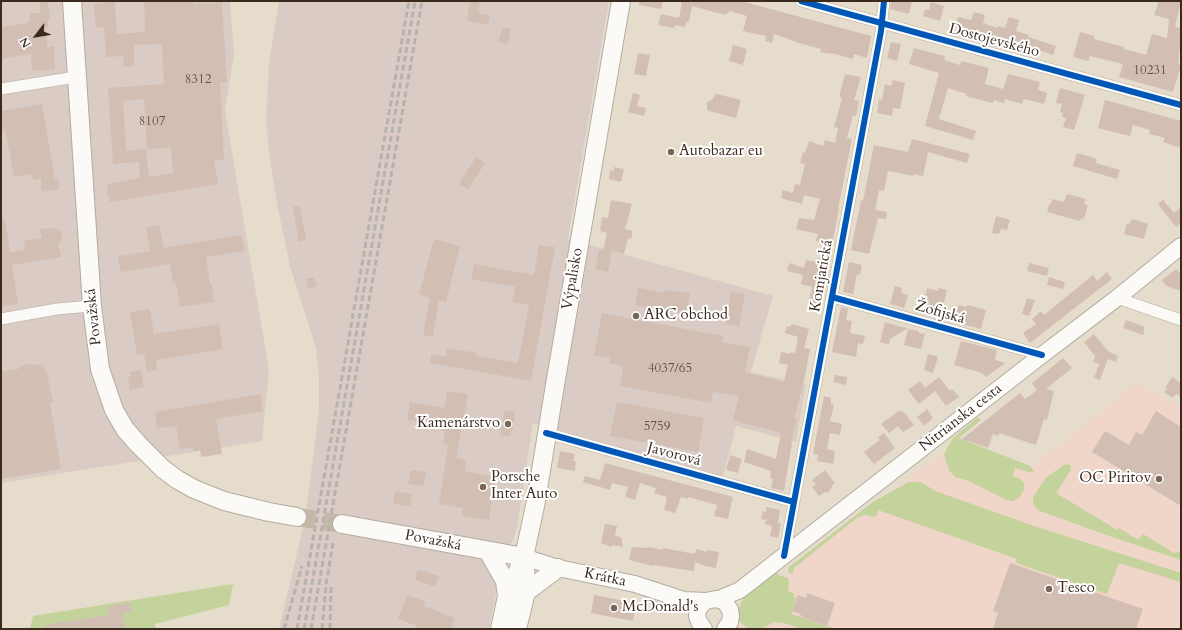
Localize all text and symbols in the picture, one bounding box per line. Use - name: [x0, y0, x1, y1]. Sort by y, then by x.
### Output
- north arrow: [16, 16, 56, 56]
- street label: Dostojevského: [947, 20, 1041, 62]
- text: N: [16, 34, 34, 50]
- house number: 10231: [1133, 63, 1167, 79]
- house number: 8312: [185, 72, 211, 88]
- house number: 8107: [139, 114, 165, 130]
- place label: Autobazar eu: [679, 143, 763, 161]
- marker: Autobazar eu: [666, 147, 676, 157]
- street label: Komjatická: [807, 239, 837, 313]
- street label: Výpalisko: [559, 247, 587, 311]
- street label: Považská: [82, 288, 106, 346]
- street label: Žofijská: [913, 297, 967, 329]
- place label: ARC obchod: [644, 307, 728, 325]
- marker: ARC obchod: [631, 311, 641, 321]
- house number: 4037/65: [648, 361, 692, 377]
- street label: Nitrianska cesta: [916, 380, 1006, 456]
- place label: Kamenárstvo: [417, 415, 500, 433]
- marker: Kamenárstvo: [503, 419, 513, 429]
- house number: 5759: [644, 419, 670, 435]
- street label: Javorová: [645, 439, 703, 471]
- place label: Porsche Inter Auto: [491, 469, 557, 504]
- place label: OC Piritov: [1079, 470, 1151, 488]
- marker: OC Piritov: [1154, 474, 1164, 484]
- marker: Porsche Inter Auto: [478, 482, 488, 492]
- street label: Považská: [403, 527, 463, 555]
- street label: Krátka: [582, 565, 628, 591]
- place label: Tesco: [1057, 580, 1095, 598]
- marker: Tesco: [1044, 584, 1054, 594]
- place label: McDonald's: [622, 599, 698, 617]
- marker: McDonald's: [609, 603, 619, 613]

